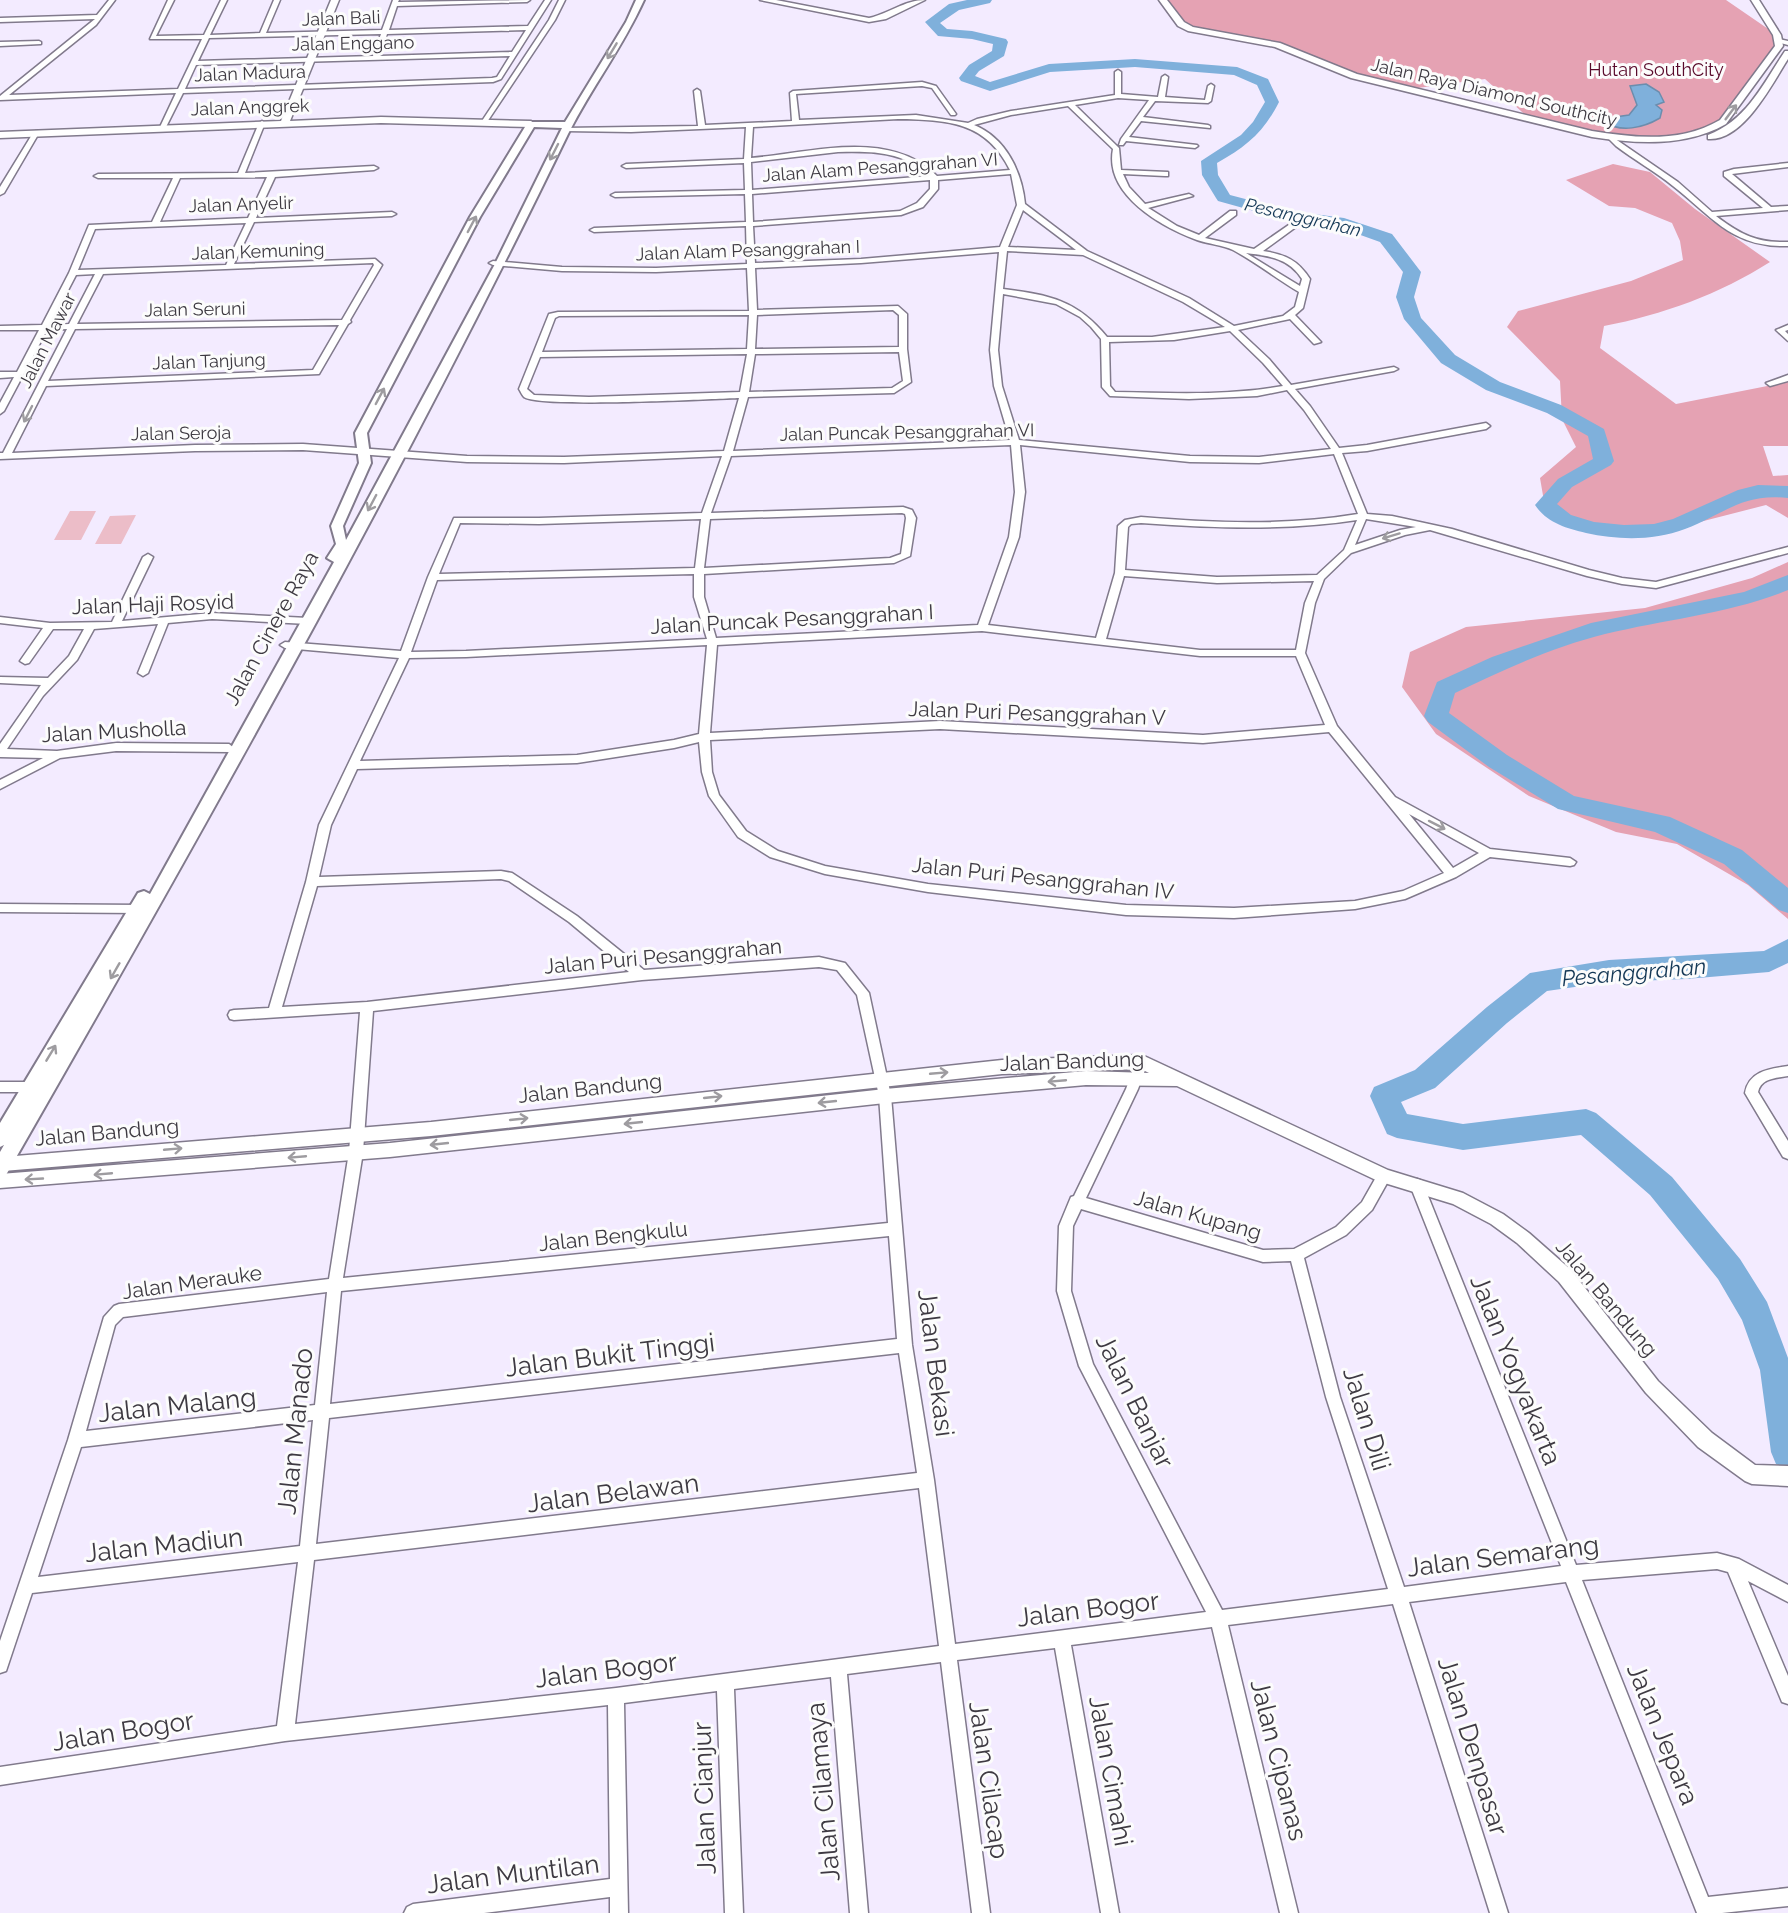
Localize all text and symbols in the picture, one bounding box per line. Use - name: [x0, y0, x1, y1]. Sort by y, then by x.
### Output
- street label: Jalan Bali: [301, 6, 381, 30]
- street label: Jalan Enggano: [291, 31, 415, 55]
- one-way arrow: [605, 42, 617, 59]
- street label: Jalan Raya Diamond Southcity: [1369, 53, 1619, 131]
- park label: Hutan SouthCity: [1588, 59, 1724, 80]
- street label: Jalan Madura: [194, 61, 306, 85]
- street label: Jalan Anggrek: [190, 94, 310, 120]
- one-way arrow: [1725, 104, 1738, 120]
- one-way arrow: [548, 143, 560, 161]
- street label: Jalan Alam Pesanggrahan VI: [762, 148, 998, 186]
- street label: Jalan Anyelir: [188, 192, 295, 216]
- water label: Pesanggrahan: [1243, 193, 1363, 241]
- one-way arrow: [466, 215, 478, 233]
- street label: Jalan Alam Pesanggrahan I: [636, 236, 860, 264]
- street label: Jalan Kemuning: [191, 238, 325, 264]
- street label: Jalan Mawar: [14, 288, 80, 391]
- street label: Jalan Seruni: [144, 298, 246, 320]
- street label: Jalan Tanjung: [152, 349, 266, 373]
- one-way arrow: [375, 388, 386, 406]
- one-way arrow: [22, 405, 33, 423]
- street label: Jalan Puncak Pesanggrahan VI: [779, 419, 1035, 445]
- street label: Jalan Seroja: [131, 422, 231, 444]
- one-way arrow: [366, 494, 378, 511]
- one-way arrow: [1382, 531, 1401, 542]
- street label: Jalan Cinere Raya: [218, 547, 324, 709]
- street label: Jalan Haji Rosyid: [71, 589, 235, 619]
- street label: Jalan Puncak Pesanggrahan I: [650, 599, 934, 639]
- street label: Jalan Puri Pesanggrahan V: [908, 696, 1166, 730]
- street label: Jalan Musholla: [41, 715, 187, 747]
- one-way arrow: [1428, 819, 1445, 831]
- street label: Jalan Puri Pesanggrahan IV: [911, 852, 1175, 904]
- street label: Jalan Puri Pesanggrahan: [543, 933, 783, 979]
- water label: Pesanggrahan: [1561, 953, 1707, 991]
- one-way arrow: [108, 962, 120, 979]
- one-way arrow: [45, 1045, 57, 1062]
- street label: Jalan Bandung: [999, 1046, 1145, 1076]
- one-way arrow: [929, 1067, 949, 1078]
- street label: Jalan Bandung: [517, 1068, 663, 1108]
- one-way arrow: [1047, 1076, 1067, 1087]
- one-way arrow: [702, 1091, 722, 1102]
- one-way arrow: [818, 1097, 837, 1108]
- street label: Jalan Bandung: [34, 1113, 180, 1151]
- one-way arrow: [509, 1113, 528, 1124]
- one-way arrow: [624, 1118, 644, 1129]
- one-way arrow: [430, 1139, 450, 1150]
- one-way arrow: [162, 1144, 182, 1155]
- one-way arrow: [288, 1152, 308, 1163]
- one-way arrow: [94, 1169, 114, 1180]
- one-way arrow: [24, 1173, 44, 1184]
- street label: Jalan Kupang: [1131, 1185, 1265, 1245]
- street label: Jalan Bengkulu: [537, 1216, 689, 1256]
- street label: Jalan Bandung: [1551, 1235, 1663, 1361]
- street label: Jalan Merauke: [121, 1260, 263, 1304]
- street label: Jalan Yogyakarta: [1464, 1271, 1568, 1469]
- street label: Jalan Bekasi: [912, 1288, 960, 1438]
- street label: Jalan Bukit Tinggi: [504, 1327, 716, 1383]
- street label: Jalan Banjar: [1090, 1329, 1180, 1473]
- street label: Jalan Manado: [271, 1346, 319, 1516]
- street label: Jalan Dili: [1337, 1364, 1397, 1474]
- street label: Jalan Malang: [96, 1382, 258, 1428]
- street label: Jalan Belawan: [525, 1468, 701, 1518]
- street label: Jalan Madiun: [83, 1522, 245, 1568]
- street label: Jalan Semarang: [1405, 1529, 1601, 1583]
- street label: Jalan Bogor: [1015, 1585, 1161, 1633]
- street label: Jalan Bogor: [533, 1646, 679, 1694]
- street label: Jalan Denpasar: [1432, 1653, 1514, 1839]
- street label: Jalan Jepara: [1621, 1659, 1705, 1809]
- street label: Jalan Cipanas: [1244, 1676, 1314, 1844]
- street label: Jalan Cimahi: [1083, 1694, 1139, 1848]
- street label: Jalan Cilacap: [963, 1699, 1015, 1861]
- street label: Jalan Cilamaya: [800, 1701, 846, 1883]
- street label: Jalan Bogor: [50, 1705, 196, 1757]
- street label: Jalan Cianjur: [686, 1721, 722, 1875]
- street label: Jalan Muntilan: [425, 1849, 601, 1899]

